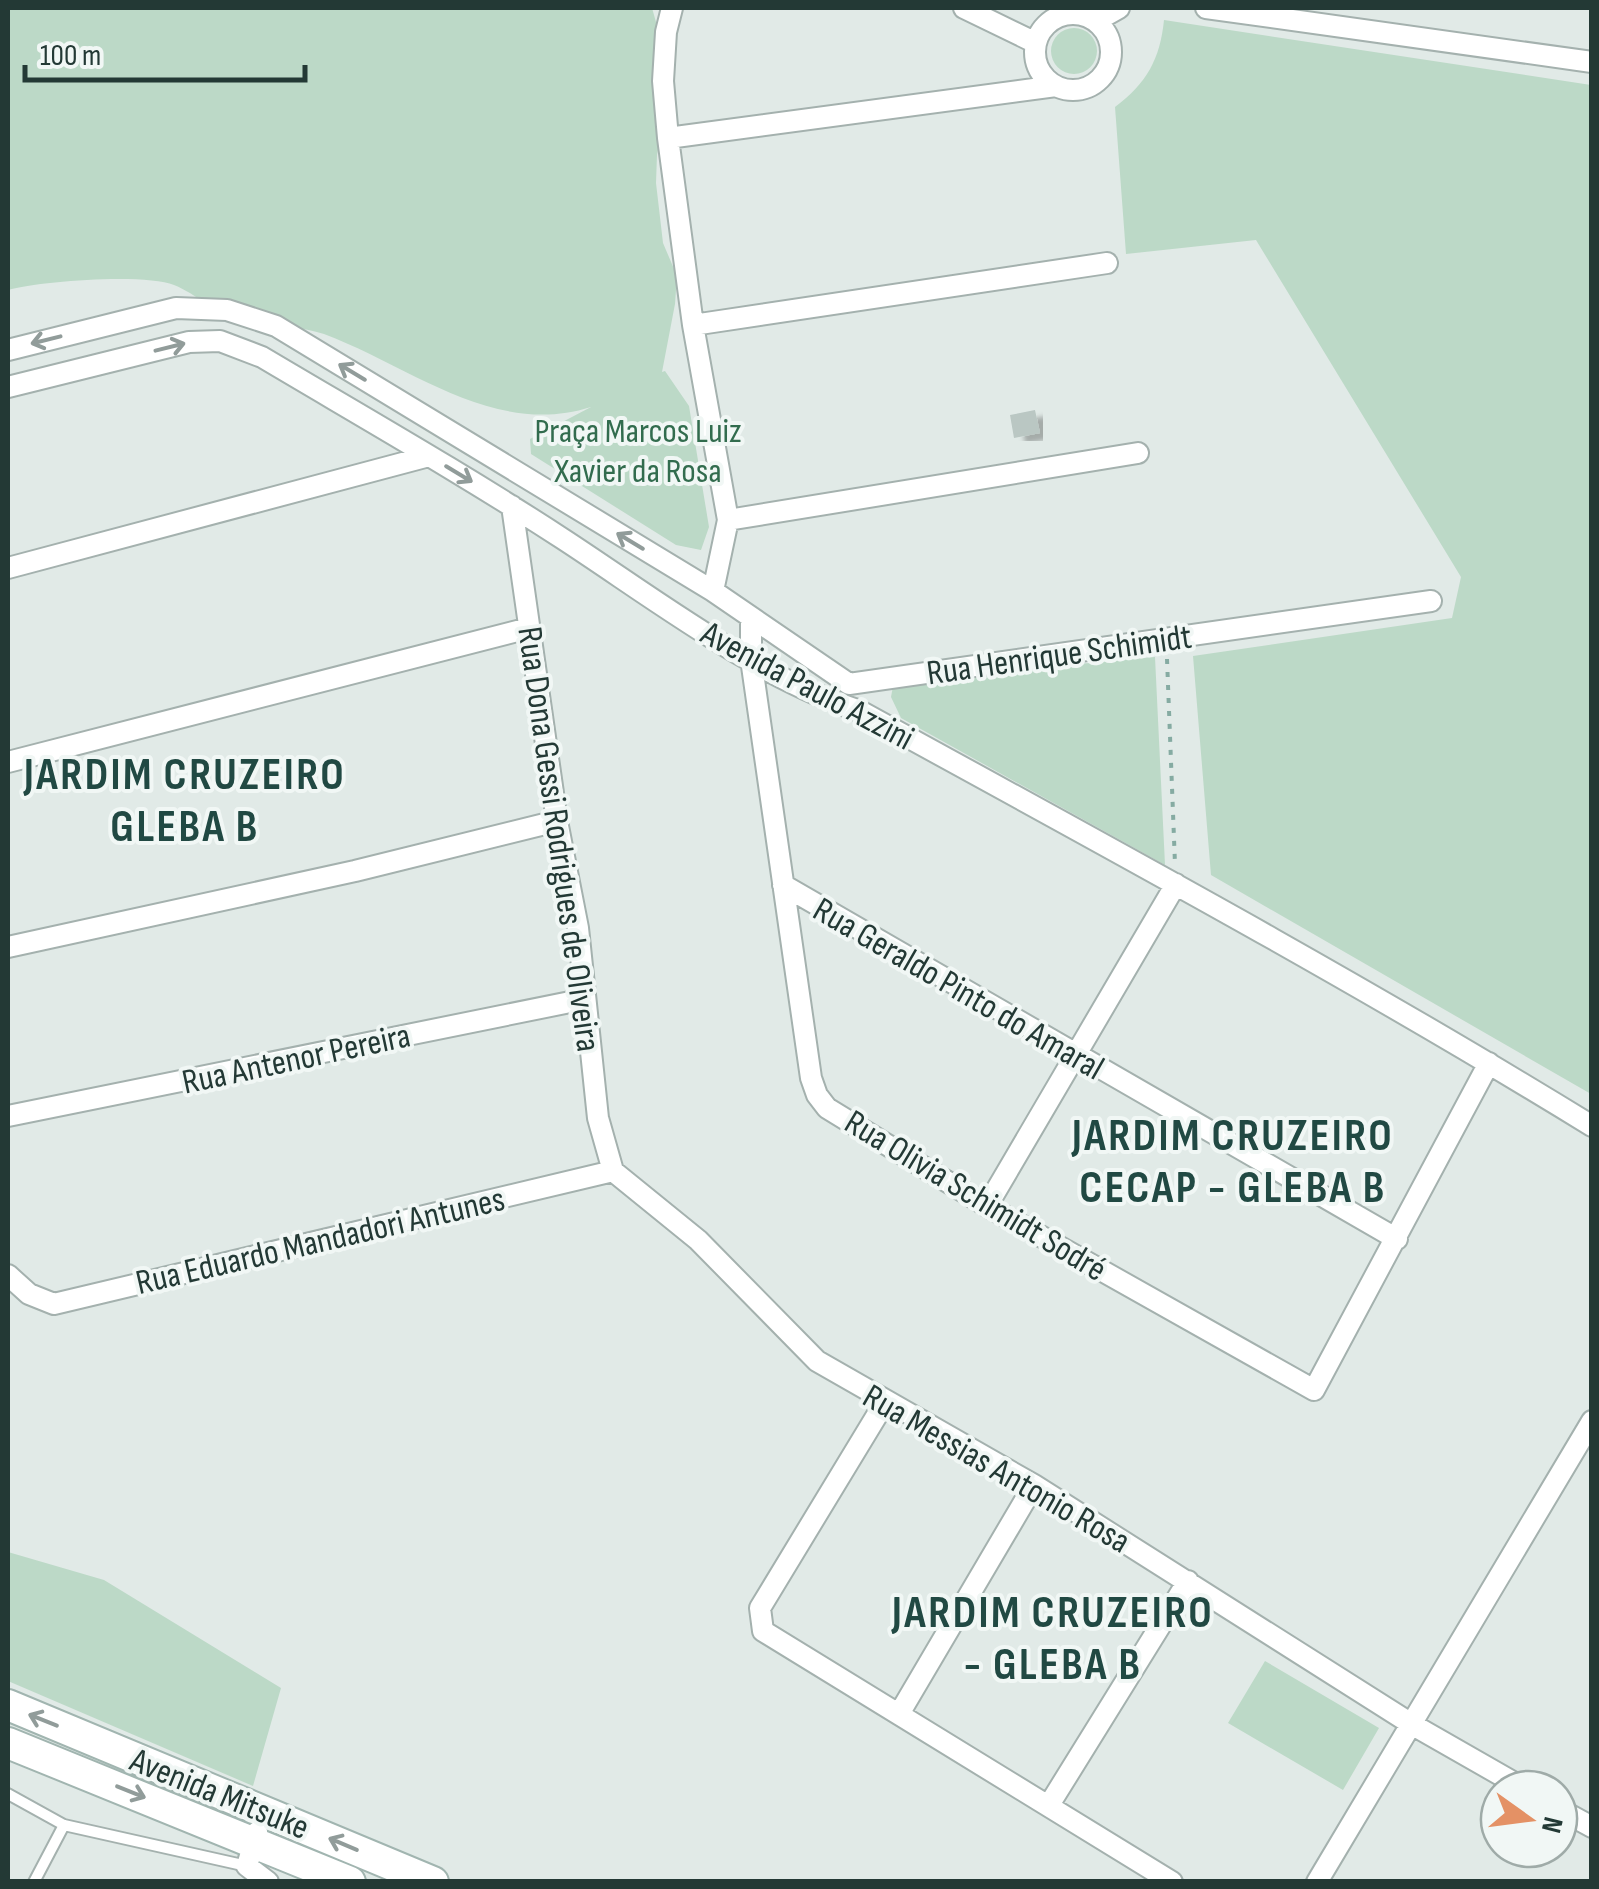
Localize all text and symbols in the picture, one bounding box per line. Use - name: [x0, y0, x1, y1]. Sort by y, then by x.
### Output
- scale bar: [25, 20, 305, 82]
- text: 100 m: [40, 38, 101, 74]
- one-way arrow: [31, 332, 63, 350]
- one-way arrow: [153, 337, 185, 355]
- one-way arrow: [338, 362, 367, 382]
- park label: Praça Marcos Luiz Xavier da Rosa: [534, 410, 742, 493]
- one-way arrow: [444, 464, 473, 484]
- one-way arrow: [616, 531, 645, 551]
- street label: Avenida Paulo Azzini: [693, 612, 921, 760]
- street label: Rua Henrique Schimidt: [924, 616, 1194, 695]
- street label: Rua Dona Gessi Rodrigues de Oliveira: [507, 624, 610, 1054]
- district label: JARDIM CRUZEIRO GLEBA B: [23, 748, 346, 855]
- street label: Rua Geraldo Pinto do Amaral: [805, 889, 1111, 1090]
- street label: Rua Antenor Pereira: [178, 1014, 414, 1105]
- street label: Rua Olivia Schimidt Sodré: [836, 1101, 1114, 1291]
- district label: JARDIM CRUZEIRO CECAP - GLEBA B: [1071, 1109, 1394, 1216]
- street label: Rua Eduardo Mandadori Antunes: [132, 1178, 509, 1305]
- street label: Rua Messias Antonio Rosa: [855, 1375, 1137, 1563]
- district label: JARDIM CRUZEIRO - GLEBA B: [891, 1586, 1214, 1693]
- one-way arrow: [28, 1709, 58, 1727]
- street label: Avenida Mitsuke: [123, 1739, 315, 1850]
- north arrow: [1479, 1769, 1579, 1869]
- one-way arrow: [115, 1784, 145, 1802]
- text: N: [1534, 1813, 1570, 1836]
- one-way arrow: [328, 1834, 359, 1852]

